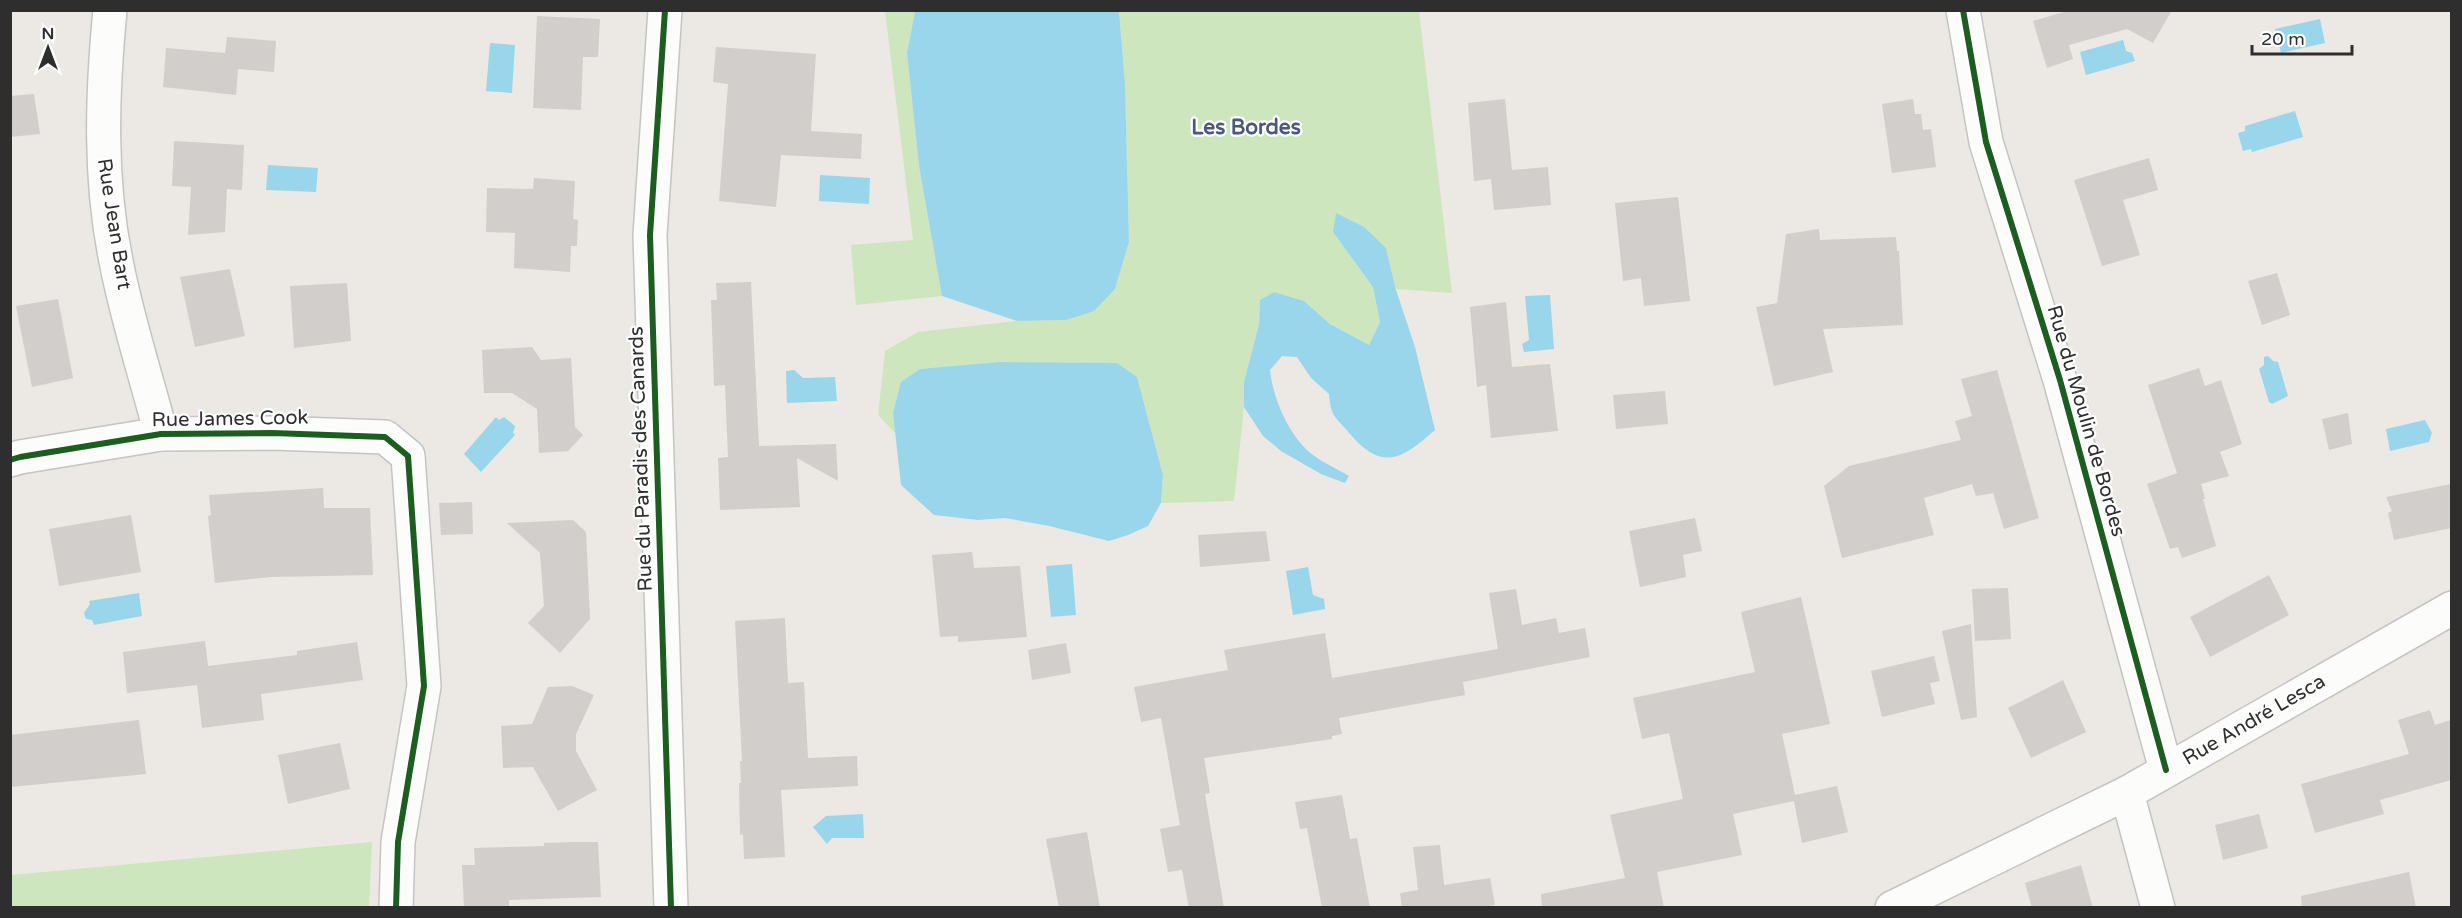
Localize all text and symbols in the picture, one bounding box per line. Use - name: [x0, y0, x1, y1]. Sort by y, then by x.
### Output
- north arrow: [18, 18, 78, 78]
- scale bar: [2252, 18, 2352, 56]
- text: N: [42, 24, 54, 44]
- text: 20 m: [2261, 28, 2305, 50]
- district label: Les Bordes: [1191, 115, 1301, 140]
- street label: Rue Jean Bart: [92, 157, 136, 292]
- street label: Rue du Moulin de Bordes: [2041, 303, 2131, 539]
- street label: Rue du Paradis des Canards: [624, 326, 658, 592]
- street label: Rue James Cook: [151, 406, 309, 432]
- street label: Rue André Lesca: [2178, 669, 2330, 771]

